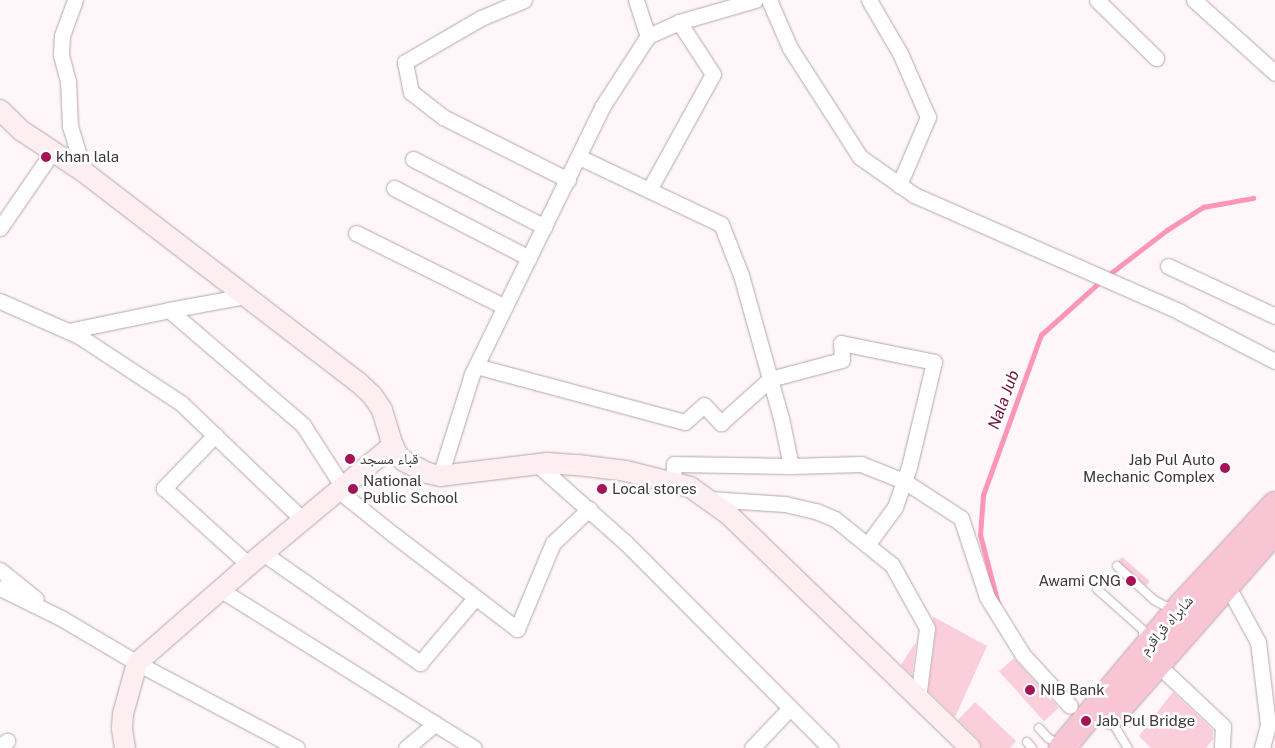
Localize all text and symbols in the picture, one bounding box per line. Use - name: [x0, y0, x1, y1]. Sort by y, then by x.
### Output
- place label: khan lala: [56, 148, 119, 166]
- marker: khan lala: [40, 151, 52, 163]
- water label: Nala Jub: [984, 368, 1024, 432]
- place label: قباء مسجد: [360, 450, 419, 468]
- place label: Jab Pul Auto Mechanic Complex: [1083, 450, 1215, 485]
- marker: قباء مسجد: [344, 453, 356, 465]
- marker: Jab Pul Auto Mechanic Complex: [1219, 462, 1231, 474]
- place label: National Public School: [363, 471, 458, 506]
- place label: Local stores: [612, 480, 697, 498]
- marker: National Public School: [347, 483, 359, 495]
- marker: Local stores: [596, 483, 608, 495]
- place label: Awami CNG: [1038, 572, 1121, 590]
- marker: Awami CNG: [1125, 575, 1137, 587]
- street label: شاہراہ قراقرم: [1135, 592, 1197, 658]
- place label: NIB Bank: [1040, 681, 1105, 699]
- marker: NIB Bank: [1024, 684, 1036, 696]
- place label: Jab Pul Bridge: [1096, 712, 1195, 730]
- marker: Jab Pul Bridge: [1080, 715, 1092, 727]

